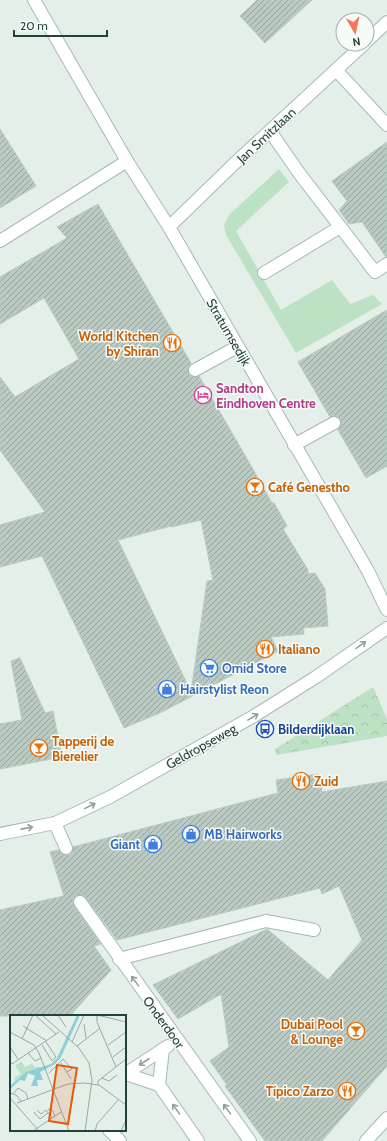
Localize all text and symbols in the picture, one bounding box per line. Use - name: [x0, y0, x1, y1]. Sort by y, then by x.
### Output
- scale bar: [14, 12, 107, 38]
- north arrow: [335, 12, 375, 52]
- text: 20 m: [20, 18, 48, 33]
- text: N: [352, 34, 362, 49]
- street label: Jan Smitzlaan: [233, 104, 299, 167]
- street label: Stratumsedijk: [202, 295, 255, 369]
- place label: World Kitchen by Shiran: [79, 328, 159, 359]
- restaurant icon: World Kitchen by Shiran: [162, 333, 182, 353]
- place label: Sandton Eindhoven Centre: [216, 380, 316, 411]
- hotel icon: Sandton Eindhoven Centre: [193, 385, 213, 405]
- bar icon: Café Genestho: [245, 477, 265, 497]
- place label: Café Genestho: [268, 479, 351, 495]
- restaurant icon: Italiano: [255, 639, 275, 659]
- place label: Italiano: [278, 641, 321, 657]
- one-way arrow: [356, 641, 367, 649]
- supermarket icon: Omid Store: [199, 658, 219, 678]
- place label: Omid Store: [222, 660, 287, 676]
- shop icon: Hairstylist Reon: [157, 679, 177, 699]
- place label: Hairstylist Reon: [180, 681, 269, 697]
- one-way arrow: [247, 713, 258, 721]
- bus stop icon: Bilderdijklaan: [255, 719, 275, 739]
- street label: Geldropseweg: [163, 720, 240, 772]
- place label: Bilderdijklaan: [278, 721, 354, 737]
- place label: Tapperij de Bierelier: [52, 733, 114, 764]
- bar icon: Tapperij de Bierelier: [29, 738, 49, 758]
- restaurant icon: Zuid: [291, 771, 311, 791]
- place label: Zuid: [314, 773, 338, 789]
- one-way arrow: [83, 802, 95, 809]
- one-way arrow: [20, 824, 33, 832]
- shop icon: MB Hairworks: [181, 824, 201, 844]
- place label: MB Hairworks: [204, 826, 282, 842]
- shop icon: Giant: [143, 834, 163, 854]
- place label: Giant: [110, 836, 141, 852]
- one-way arrow: [131, 976, 139, 987]
- street label: Onderdoor: [140, 993, 189, 1052]
- inset map: [10, 1015, 126, 1131]
- place label: Dubai Pool & Lounge: [281, 1016, 344, 1047]
- bar icon: Dubai Pool & Lounge: [346, 1021, 366, 1041]
- one-way arrow: [138, 1058, 150, 1066]
- restaurant icon: Típico Zarzo: [337, 1081, 357, 1101]
- place label: Típico Zarzo: [266, 1083, 335, 1099]
- one-way arrow: [172, 1104, 180, 1115]
- one-way arrow: [223, 1104, 231, 1115]

